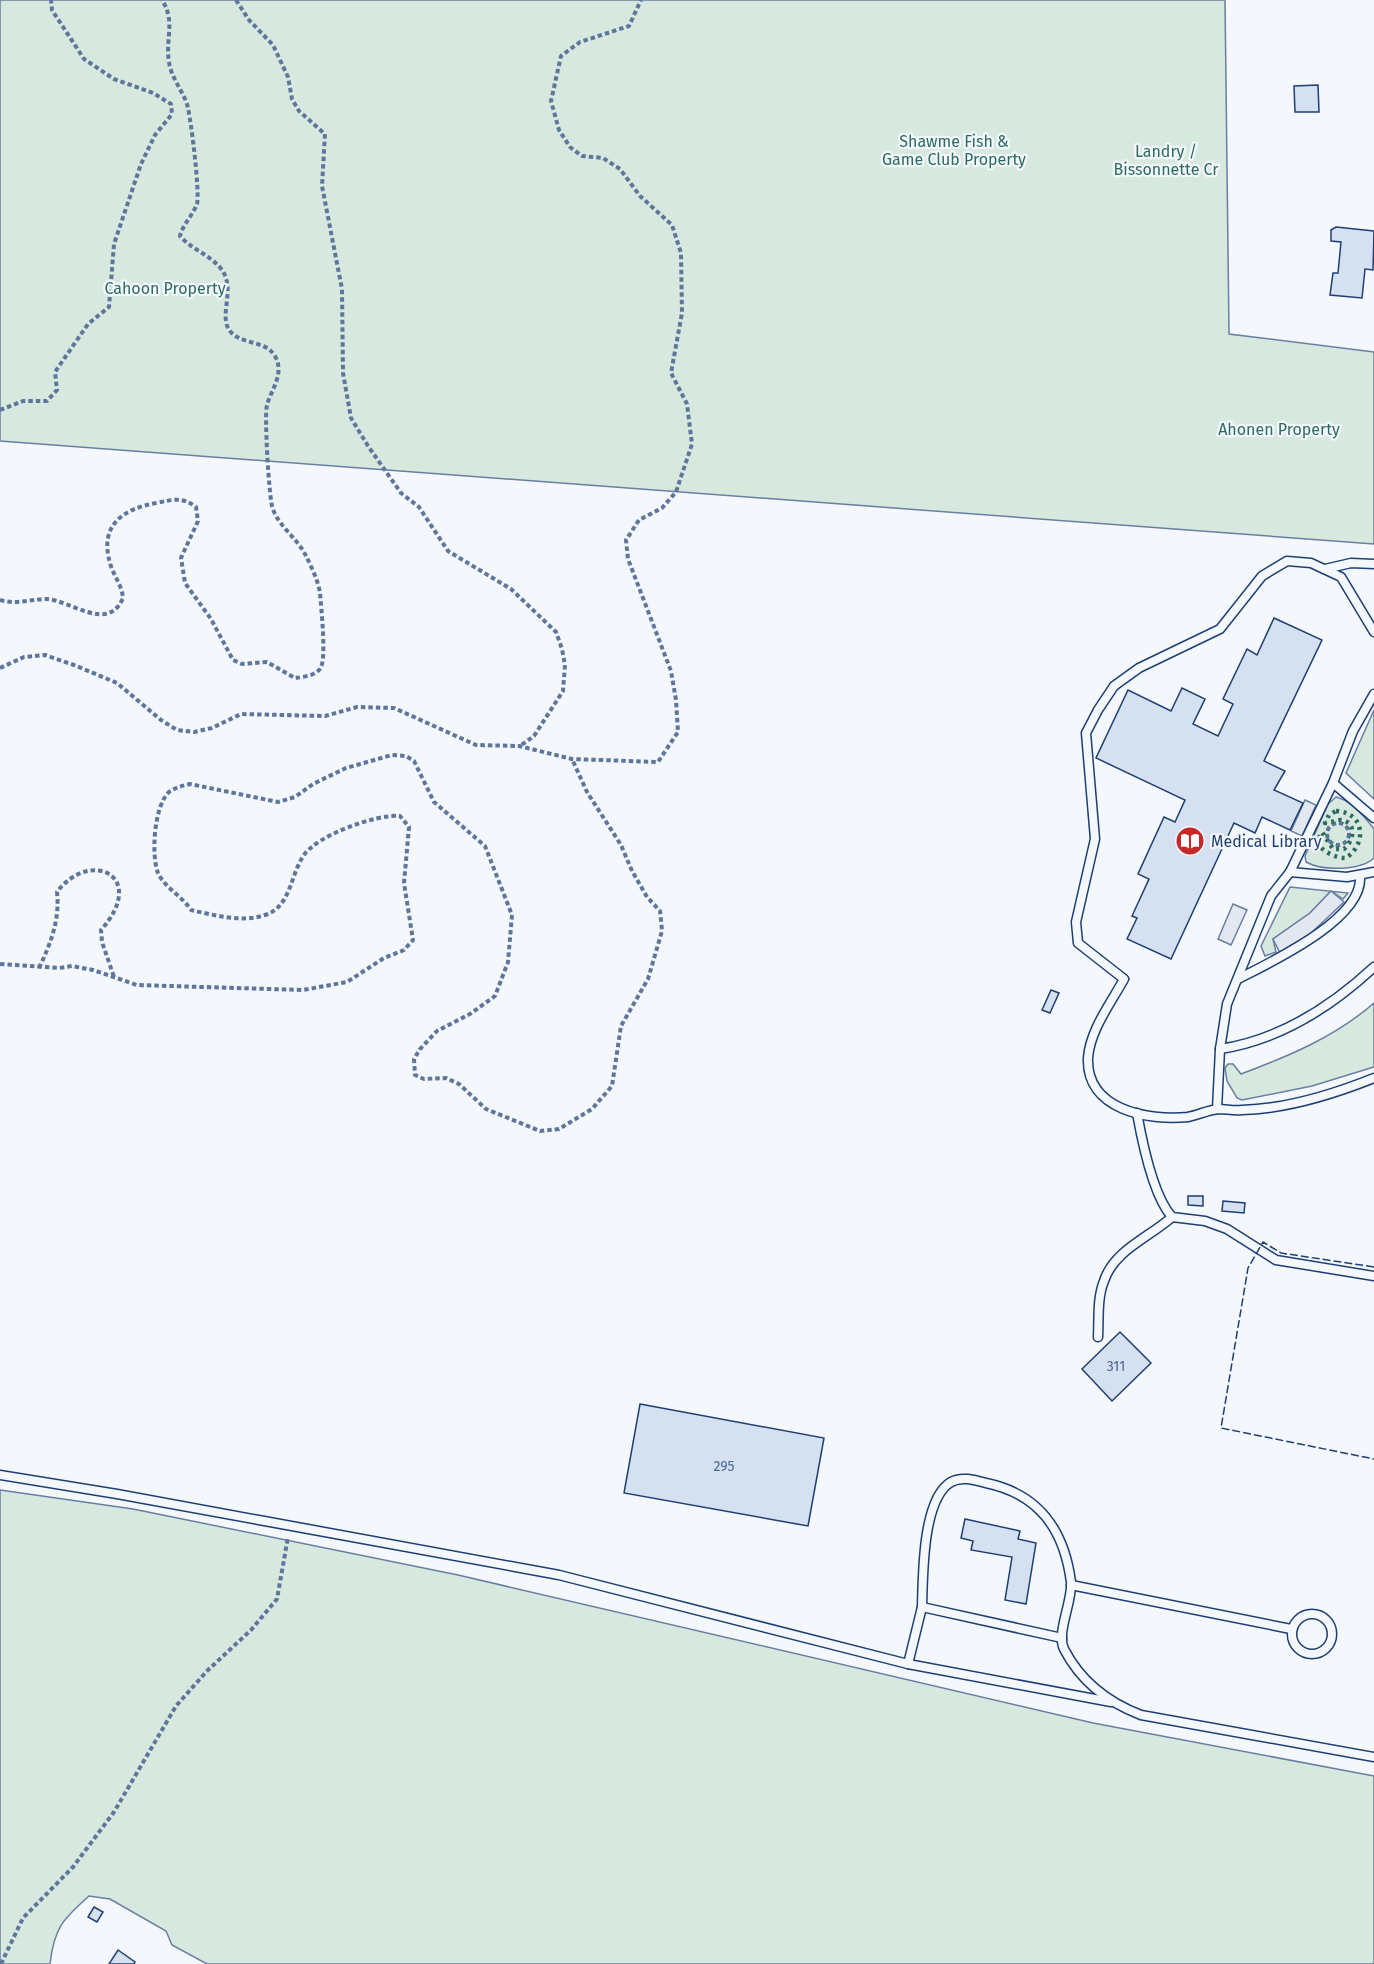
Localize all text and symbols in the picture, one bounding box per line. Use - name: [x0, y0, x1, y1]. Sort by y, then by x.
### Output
- park label: Shawme Fish & Game Club Property: [882, 132, 1026, 169]
- park label: Landry / Bissonnette Cr: [1113, 142, 1219, 179]
- park label: Cahoon Property: [104, 279, 226, 298]
- park label: Ahonen Property: [1218, 420, 1340, 439]
- library icon: Medical Library: [1174, 825, 1206, 857]
- place label: Medical Library: [1211, 832, 1322, 851]
- house number: 311: [1107, 1358, 1125, 1375]
- house number: 295: [713, 1458, 735, 1475]

